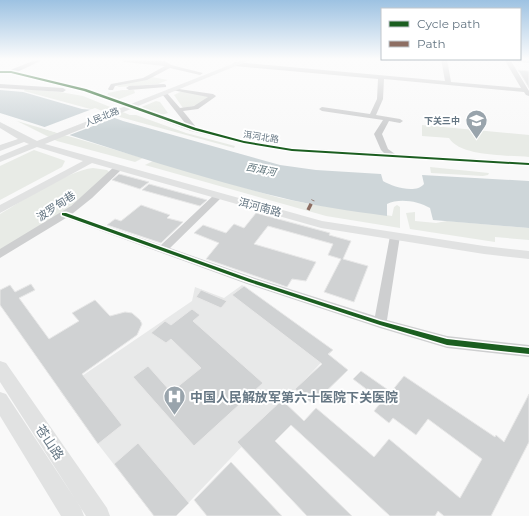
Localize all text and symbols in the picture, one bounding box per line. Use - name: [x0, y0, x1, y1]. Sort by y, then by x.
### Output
- legend: [381, 8, 521, 60]
- text: Cycle path: [417, 16, 480, 31]
- text: Path: [417, 36, 446, 51]
- street label: 人民北路: [83, 105, 121, 128]
- school or university icon: 下关三中: [463, 108, 489, 141]
- place label: 下关三中: [424, 115, 460, 126]
- street label: 洱河北路: [242, 128, 280, 145]
- water label: 西洱河: [245, 160, 279, 179]
- street label: 波罗甸巷: [34, 188, 78, 224]
- street label: 洱河南路: [237, 195, 283, 219]
- hospital icon: 中国人民解放军第六十医院下关医院: [161, 384, 187, 417]
- place label: 中国人民解放军第六十医院下关医院: [190, 389, 398, 405]
- street label: 苍山路: [32, 421, 68, 463]

